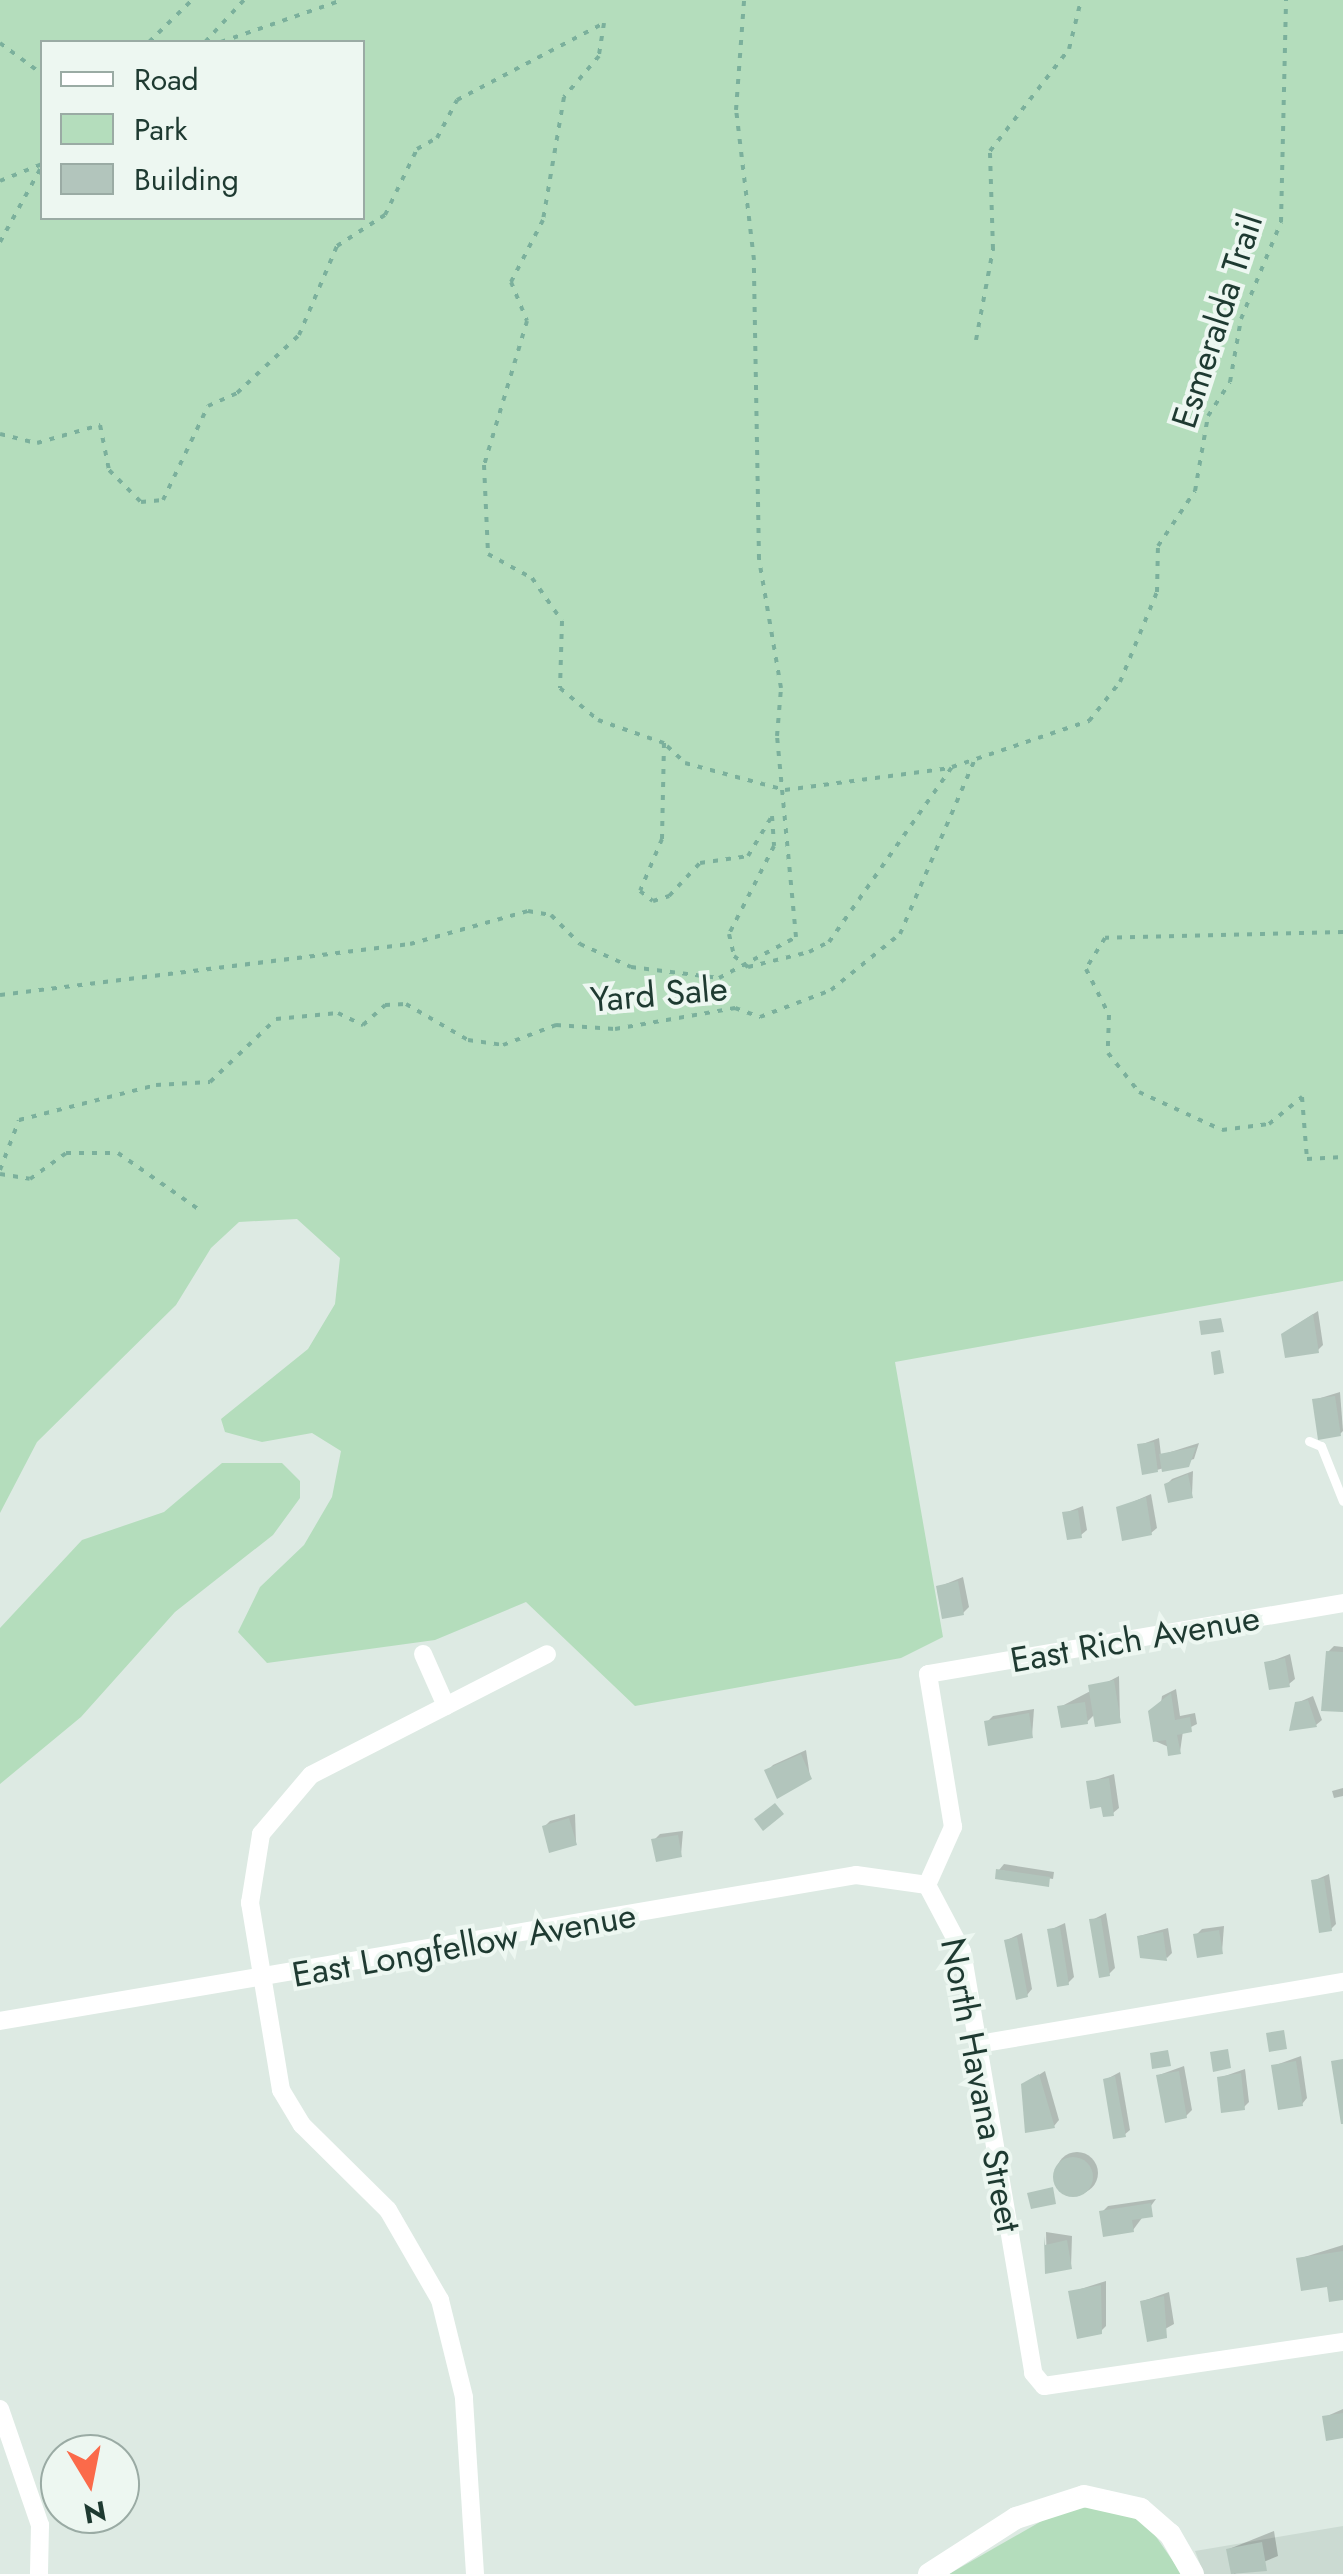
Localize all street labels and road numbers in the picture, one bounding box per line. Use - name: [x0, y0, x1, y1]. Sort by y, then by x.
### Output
- street label: Esmeralda Trail: [1163, 209, 1271, 433]
- street label: Yard Sale: [589, 967, 729, 1021]
- street label: East Rich Avenue: [1007, 1596, 1263, 1682]
- street label: East Longfellow Avenue: [289, 1894, 639, 1996]
- street label: North Havana Street: [932, 1934, 1030, 2236]

